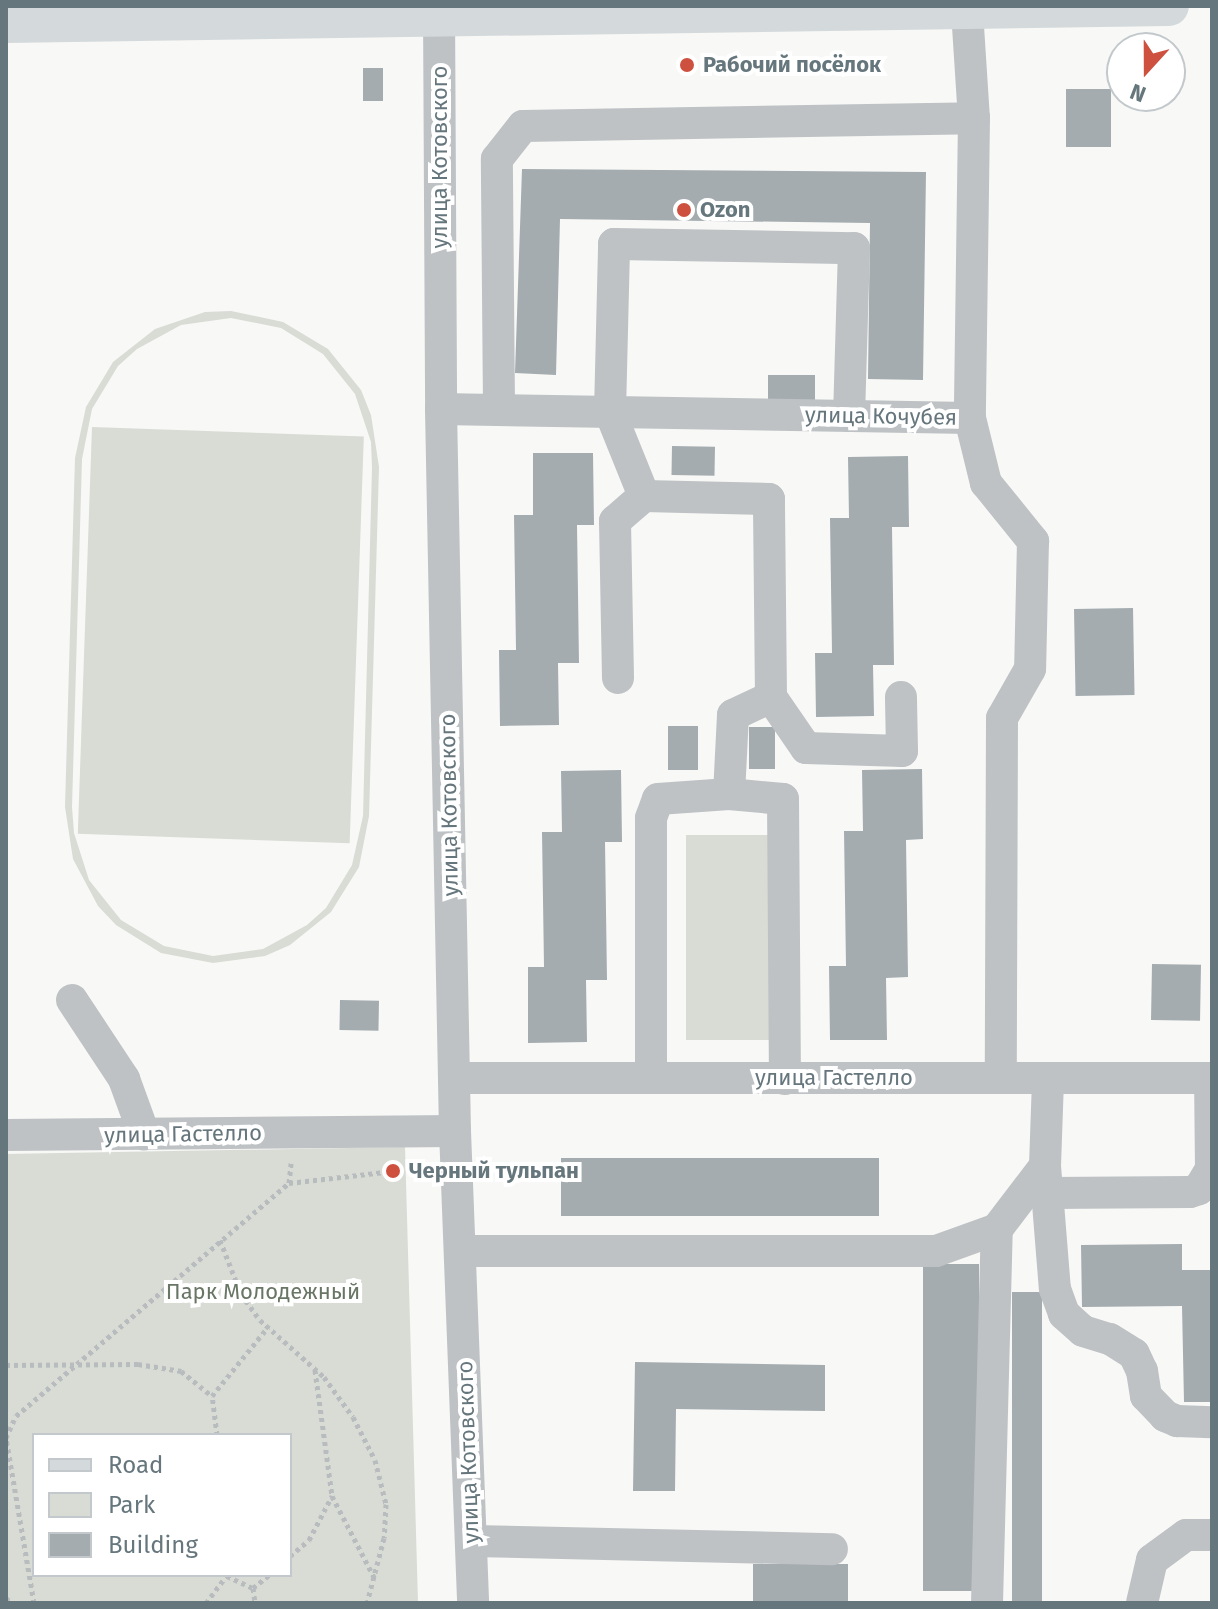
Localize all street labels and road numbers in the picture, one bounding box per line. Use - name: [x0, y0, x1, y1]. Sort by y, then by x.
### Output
- street label: улица Котовского: [427, 66, 453, 248]
- street label: улица Кочубея: [805, 401, 957, 431]
- street label: улица Котовского: [434, 713, 464, 897]
- street label: улица Гастелло: [755, 1065, 913, 1091]
- street label: улица Гастелло: [104, 1119, 262, 1149]
- street label: улица Котовского: [452, 1360, 484, 1544]

